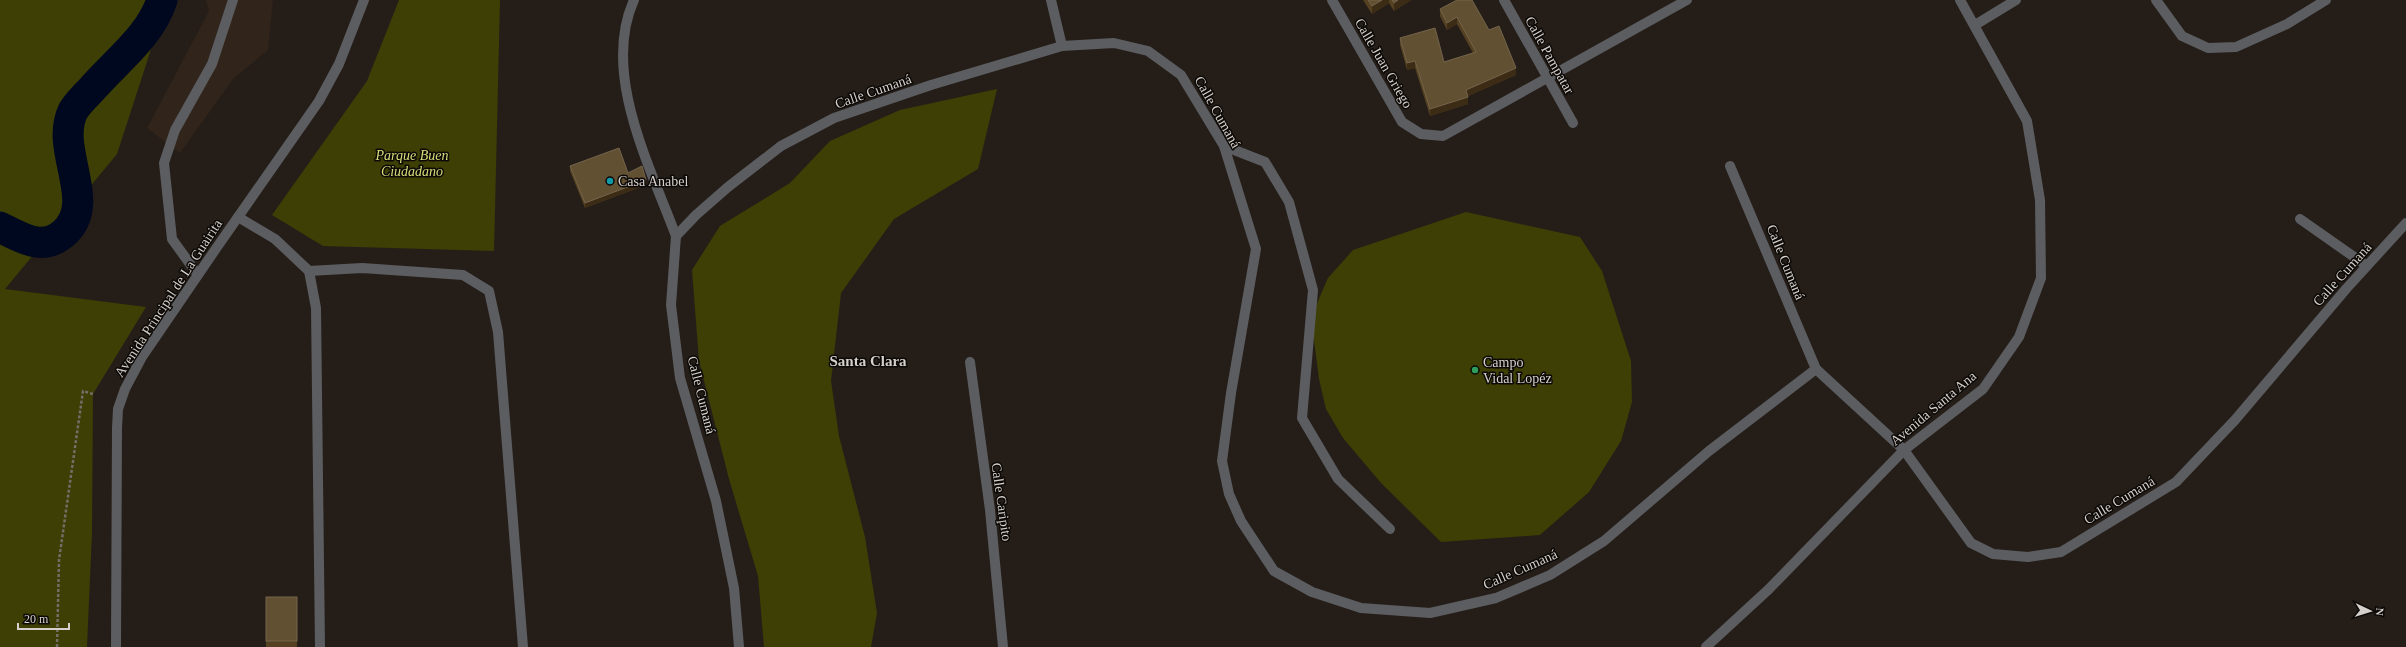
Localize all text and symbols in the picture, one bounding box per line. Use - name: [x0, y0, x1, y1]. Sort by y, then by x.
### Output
- street label: Calle Pampatar: [1522, 14, 1577, 97]
- street label: Calle Juan Griego: [1352, 16, 1415, 111]
- street label: Calle Cumaná: [833, 71, 914, 112]
- street label: Calle Cumaná: [1192, 74, 1244, 151]
- park label: Parque Buen Ciudadano: [375, 148, 448, 179]
- place label: Casa Anabel: [618, 174, 688, 189]
- marker: Casa Anabel: [605, 176, 615, 186]
- street label: Avenida Principal de La Guairita: [112, 216, 225, 380]
- street label: Calle Cumaná: [1764, 222, 1808, 303]
- street label: Calle Cumaná: [2310, 239, 2375, 309]
- district label: Santa Clara: [829, 353, 907, 369]
- street label: Calle Cumaná: [685, 355, 719, 436]
- place label: Campo Vidal Lopéz: [1483, 355, 1552, 386]
- marker: Campo Vidal Lopéz: [1470, 365, 1480, 375]
- street label: Avenida Santa Ana: [1887, 368, 1980, 449]
- street label: Calle Caripito: [989, 462, 1014, 542]
- street label: Calle Cumaná: [2081, 473, 2158, 527]
- street label: Calle Cumaná: [1481, 546, 1560, 593]
- north arrow: [2350, 591, 2390, 631]
- scale bar: [18, 605, 69, 631]
- text: N: [2374, 607, 2386, 616]
- text: 20 m: [24, 612, 49, 626]

